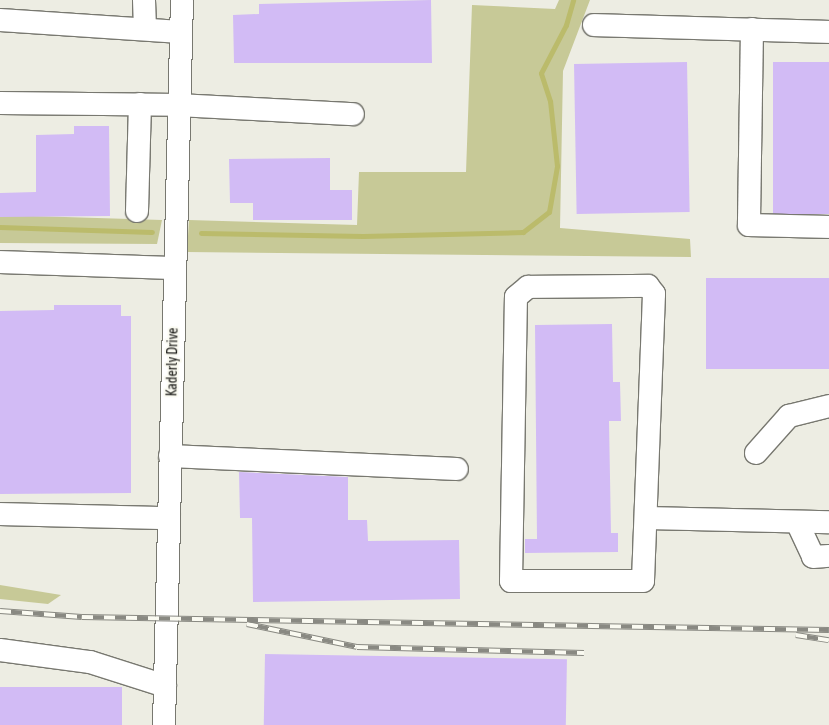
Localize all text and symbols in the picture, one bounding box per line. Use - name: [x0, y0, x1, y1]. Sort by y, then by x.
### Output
- street label: Kaderly Drive: [163, 328, 181, 396]

